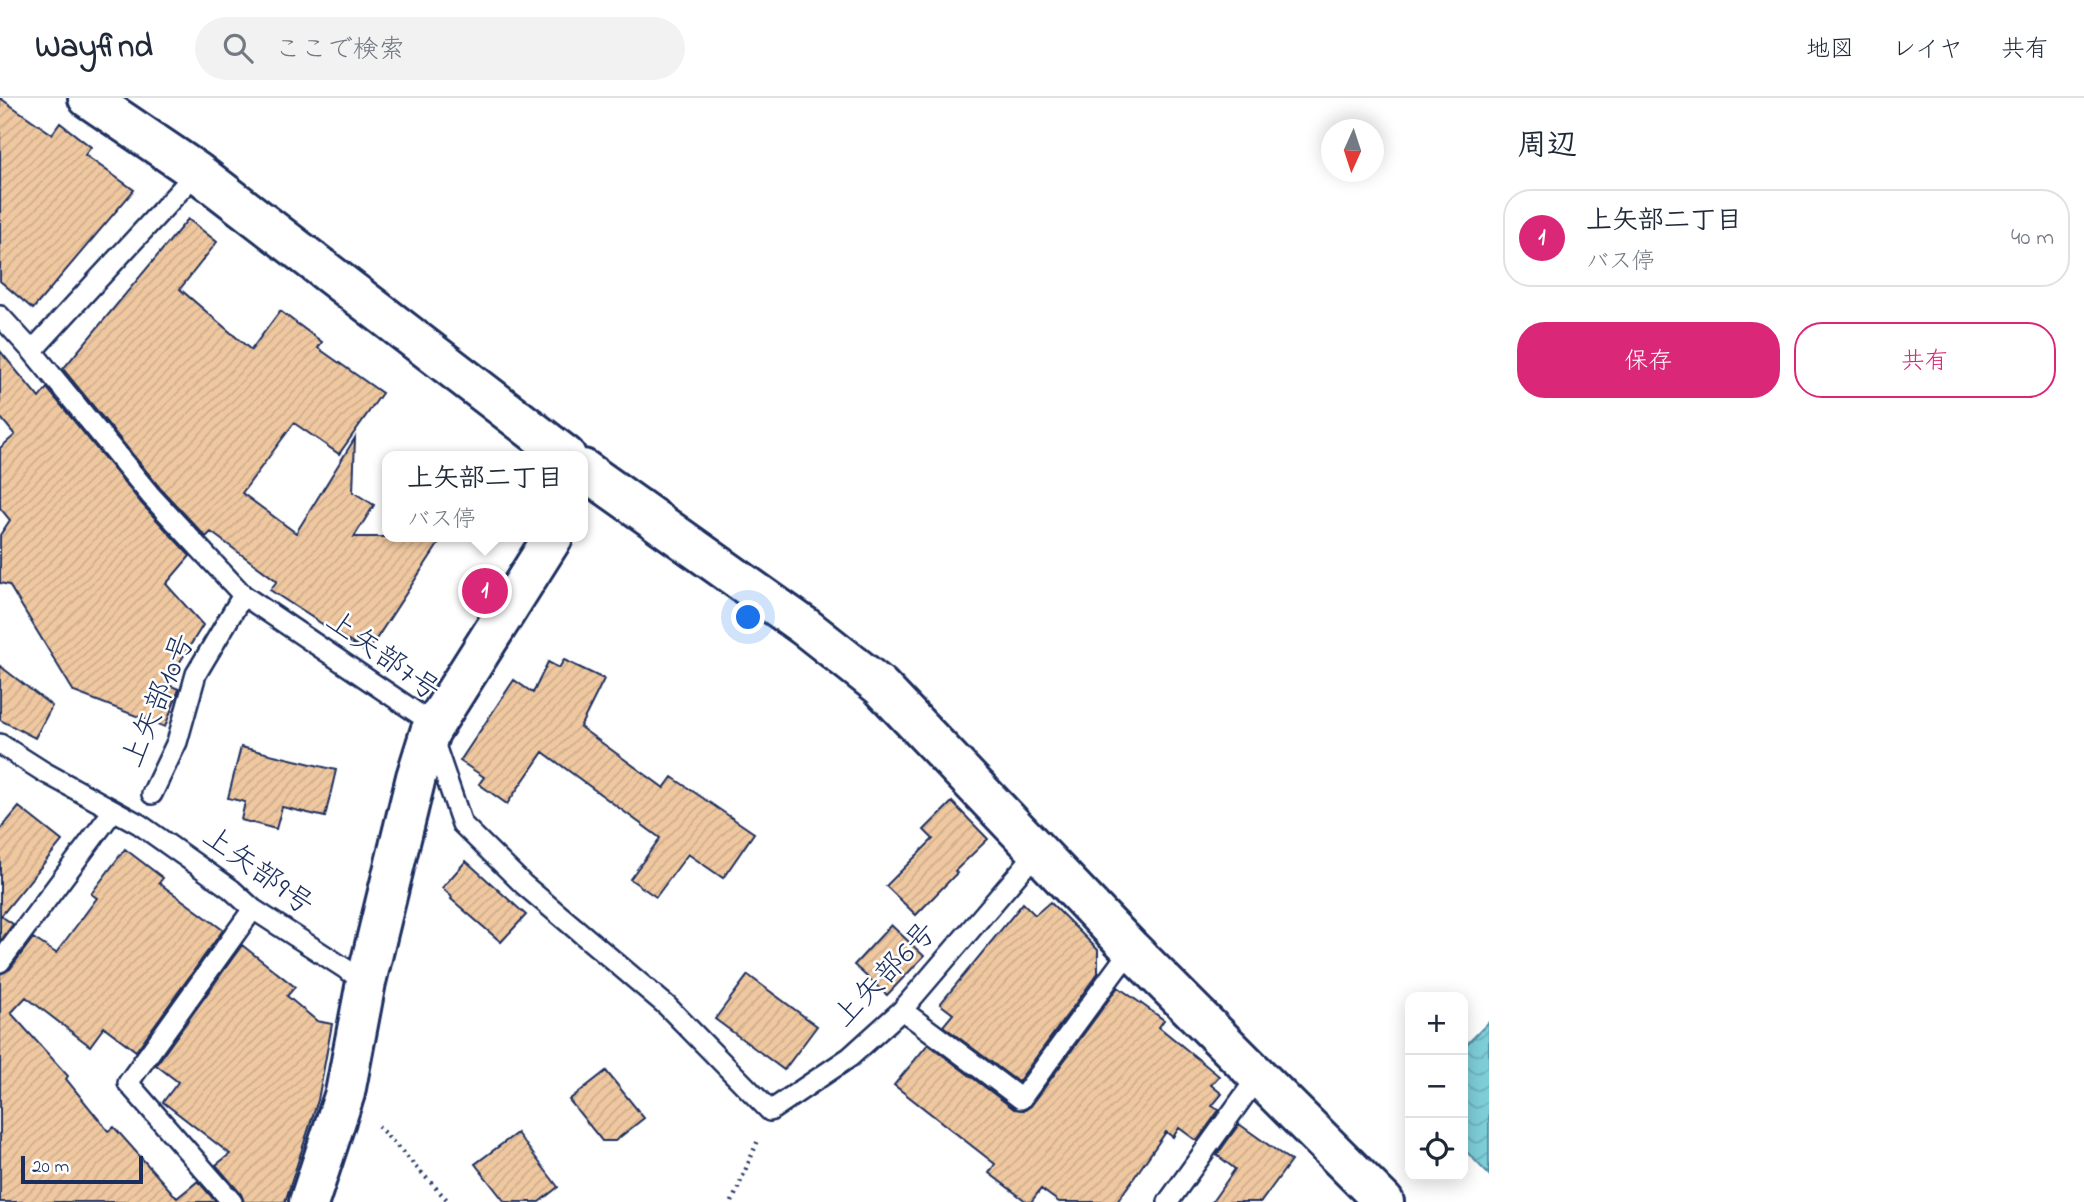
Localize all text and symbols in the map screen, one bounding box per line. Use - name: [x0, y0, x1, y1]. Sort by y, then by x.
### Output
- search box: [195, 17, 685, 80]
- text: Wayfind: [35, 24, 153, 72]
- icon: search: [219, 29, 257, 67]
- text: ここで検索: [275, 32, 405, 70]
- text: 地図: [1806, 33, 1854, 68]
- text: レイヤ: [1892, 33, 1963, 68]
- text: 共有: [2001, 33, 2049, 68]
- north arrow: [1321, 119, 1384, 182]
- text: 周辺: [1517, 125, 1577, 169]
- text: 上矢部二丁目: [1586, 203, 1742, 241]
- text: 1: [1538, 222, 1546, 255]
- text: 40 m: [2011, 222, 2054, 255]
- text: バス停: [1586, 246, 1655, 279]
- button: 保存: [1517, 322, 1780, 398]
- button: 共有: [1794, 322, 2056, 398]
- popup: [382, 451, 588, 542]
- text: 上矢部二丁目: [407, 461, 563, 499]
- text: バス停: [407, 504, 476, 537]
- pin: 1: [462, 565, 508, 617]
- street label: 上矢部7号: [316, 600, 448, 714]
- your location: [731, 600, 765, 634]
- street label: 上矢部10号: [112, 627, 208, 775]
- street label: 上矢部9号: [192, 816, 322, 928]
- street label: 上矢部6号: [824, 913, 948, 1039]
- map controls: [1405, 992, 1468, 1181]
- button: +: [1405, 992, 1468, 1055]
- button: −: [1405, 1055, 1468, 1118]
- button: locate: [1405, 1118, 1468, 1181]
- scale bar: [21, 1153, 144, 1185]
- text: 20 m: [32, 1154, 69, 1181]

